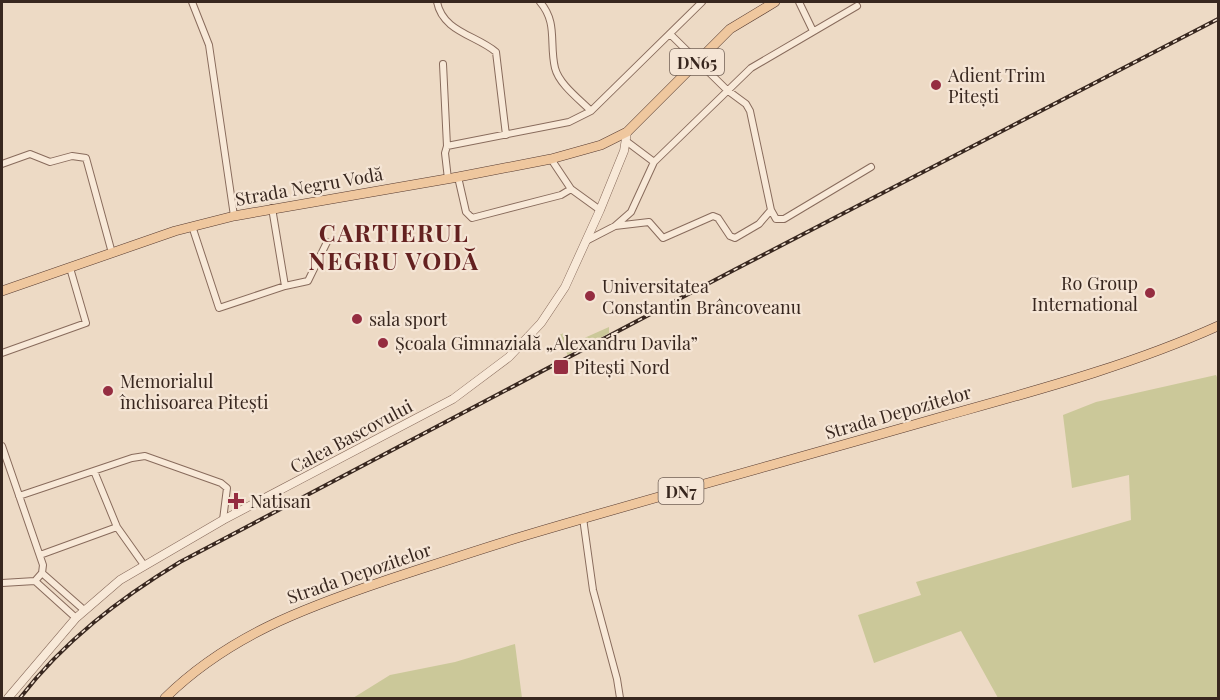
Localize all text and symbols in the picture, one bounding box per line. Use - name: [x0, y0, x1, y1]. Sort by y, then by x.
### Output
- road number: DN65: [670, 49, 724, 75]
- place label: Adient Trim Pitești: [947, 63, 1046, 108]
- marker: Adient Trim Pitești: [929, 78, 943, 92]
- street label: Strada Negru Vodă: [233, 161, 385, 211]
- district label: CARTIERUL NEGRU VODĂ: [308, 216, 480, 276]
- place label: Ro Group International: [1032, 271, 1138, 316]
- place label: Universitatea Constantin Brâncoveanu: [602, 274, 802, 319]
- marker: Ro Group International: [1143, 286, 1157, 300]
- marker: Universitatea Constantin Brâncoveanu: [583, 289, 597, 303]
- place label: sala sport: [369, 307, 448, 331]
- marker: sala sport: [350, 312, 364, 326]
- place label: Școala Gimnazială „Alexandru Davila”: [395, 331, 698, 355]
- marker: Școala Gimnazială „Alexandru Davila”: [376, 336, 390, 350]
- place label: Pitești Nord: [574, 355, 670, 379]
- marker: Pitești Nord: [552, 358, 570, 376]
- place label: Memorialul închisoarea Pitești: [119, 369, 268, 414]
- street label: Strada Depozitelor: [822, 380, 974, 444]
- marker: Memorialul închisoarea Pitești: [101, 384, 115, 398]
- street label: Calea Bascovului: [286, 394, 416, 478]
- road number: DN7: [658, 478, 704, 504]
- place label: Natisan: [250, 489, 311, 513]
- marker: Natisan: [227, 492, 245, 510]
- street label: Strada Depozitelor: [284, 537, 434, 609]

